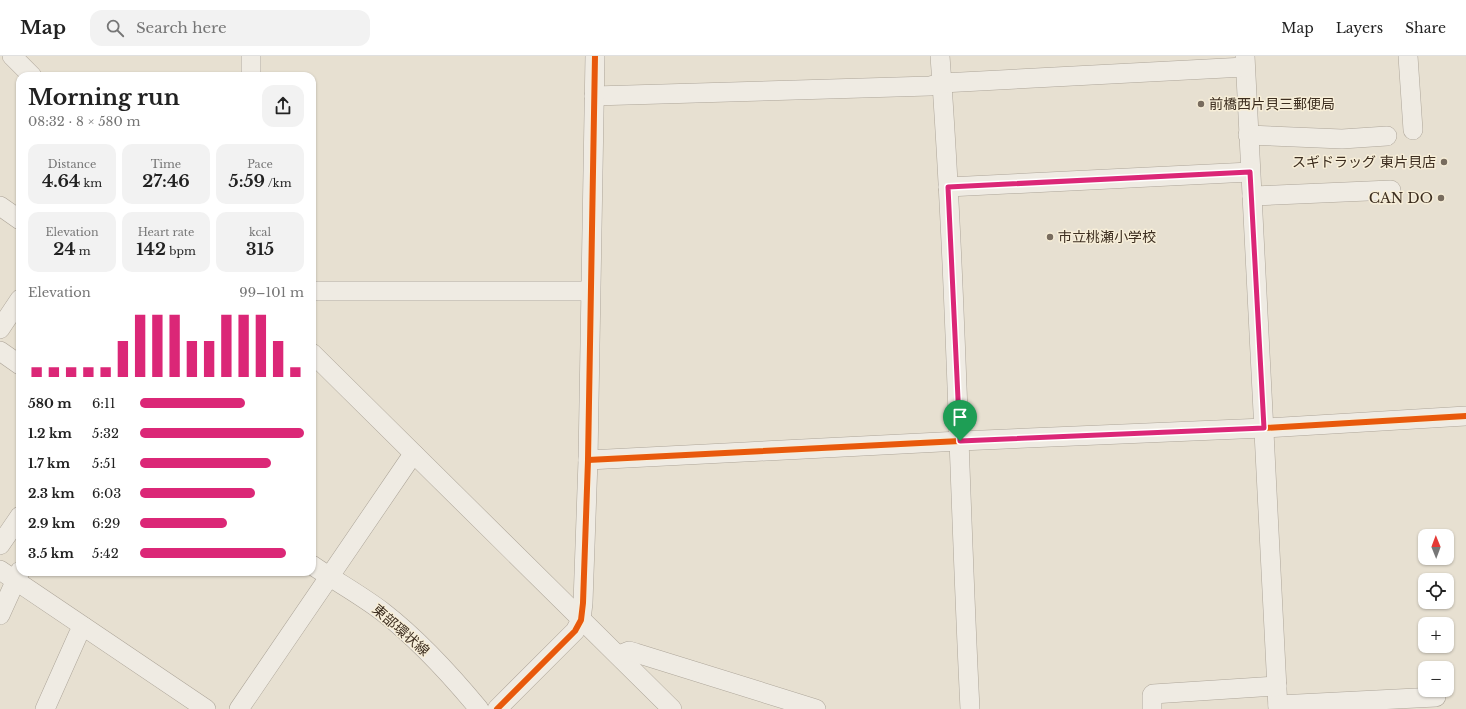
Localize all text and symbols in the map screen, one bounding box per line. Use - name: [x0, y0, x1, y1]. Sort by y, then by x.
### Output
- search box: [90, 10, 370, 46]
- text: Map: [20, 16, 66, 39]
- icon: search: [104, 17, 126, 39]
- text: Search here: [136, 18, 227, 37]
- text: Map: [1281, 19, 1314, 37]
- text: Layers: [1336, 19, 1383, 37]
- text: Share: [1405, 19, 1446, 37]
- text: Morning run: [28, 84, 180, 111]
- button: share: [262, 85, 304, 127]
- place label: 前橋西片貝三郵便局: [1209, 95, 1335, 113]
- marker: 前橋西片貝三郵便局: [1196, 99, 1206, 109]
- text: 08:32 · 8 × 580 m: [28, 113, 140, 130]
- place label: スギドラッグ 東片貝店: [1292, 153, 1436, 171]
- text: Distance: [48, 157, 96, 171]
- text: Time: [151, 157, 181, 171]
- text: Pace: [247, 157, 273, 171]
- marker: スギドラッグ 東片貝店: [1439, 157, 1449, 167]
- text: 4.64: [42, 171, 80, 192]
- text: 27:46: [142, 171, 190, 192]
- text: 5:59: [229, 171, 265, 192]
- text: km: [80, 176, 102, 190]
- text: /km: [265, 176, 291, 190]
- place label: CAN DO: [1369, 189, 1433, 207]
- marker: CAN DO: [1436, 193, 1446, 203]
- text: Elevation: [45, 225, 99, 239]
- text: Heart rate: [138, 225, 194, 239]
- text: kcal: [249, 225, 271, 239]
- place label: 市立桃瀬小学校: [1058, 228, 1156, 246]
- marker: 市立桃瀬小学校: [1045, 232, 1055, 242]
- text: 24: [53, 239, 76, 260]
- text: 142: [136, 239, 166, 260]
- text: 315: [246, 239, 274, 260]
- text: m: [76, 244, 91, 258]
- text: bpm: [166, 244, 196, 258]
- text: Elevation: [28, 284, 91, 301]
- text: 99–101 m: [239, 284, 304, 301]
- text: 580 m: [28, 395, 72, 412]
- text: 6:11: [92, 395, 116, 412]
- pin: [943, 400, 977, 441]
- icon: arrive: [949, 406, 971, 428]
- text: 1.2 km: [28, 425, 72, 442]
- text: 5:32: [92, 425, 119, 442]
- text: 1.7 km: [28, 455, 70, 472]
- text: 5:51: [92, 455, 116, 472]
- text: 2.3 km: [28, 485, 75, 502]
- text: 6:03: [92, 485, 121, 502]
- text: 2.9 km: [28, 515, 75, 532]
- text: 6:29: [92, 515, 120, 532]
- north arrow: [1418, 529, 1454, 565]
- map controls: [1418, 529, 1454, 697]
- text: 3.5 km: [28, 545, 74, 562]
- text: 5:42: [92, 545, 119, 562]
- button: locate: [1418, 573, 1454, 609]
- street label: 東部環状線: [369, 600, 433, 660]
- button: +: [1418, 617, 1454, 653]
- button: −: [1418, 661, 1454, 697]

